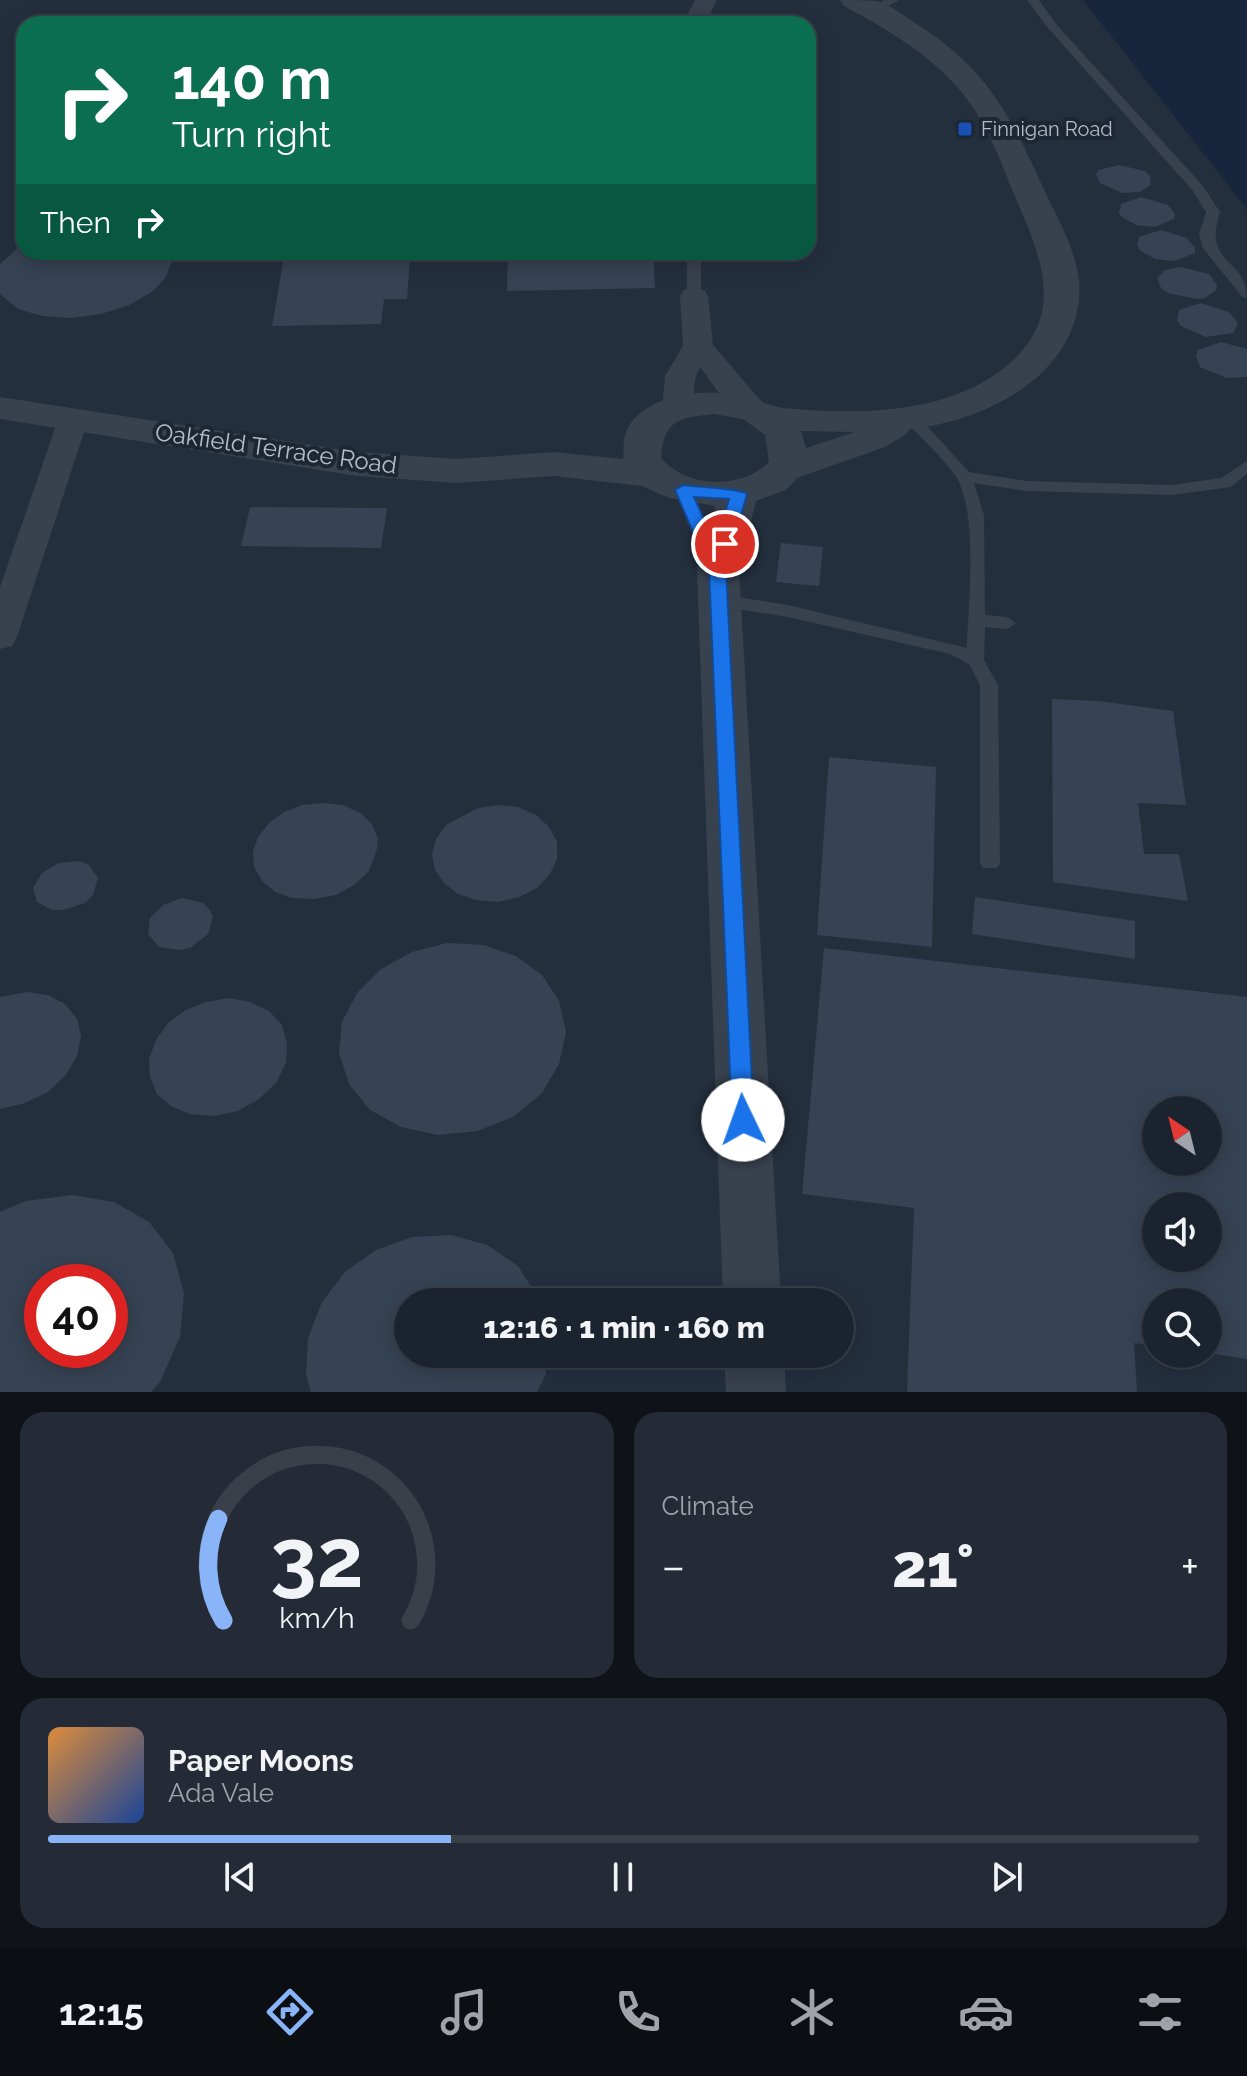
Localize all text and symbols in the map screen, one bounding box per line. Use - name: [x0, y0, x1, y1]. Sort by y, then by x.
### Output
- text: 140 m: [172, 46, 332, 112]
- icon: right: [40, 48, 144, 152]
- text: Turn right: [172, 113, 331, 155]
- place label: Finnigan Road: [981, 117, 1113, 141]
- marker: Finnigan Road: [956, 120, 974, 138]
- icon: right: [127, 200, 171, 244]
- text: Then: [40, 205, 111, 240]
- street label: Oakfield Terrace Road: [153, 417, 399, 480]
- pin: [691, 510, 759, 578]
- icon: arrive: [703, 522, 747, 566]
- position arrow: [701, 1078, 785, 1162]
- north arrow: [1142, 1096, 1222, 1176]
- map controls: [1142, 1096, 1222, 1368]
- button: sound: [1142, 1192, 1222, 1272]
- speed limit sign: 40: [24, 1264, 128, 1368]
- button: search: [1142, 1288, 1222, 1368]
- text: 12:16 · 1 min · 160 m: [483, 1310, 765, 1345]
- text: Climate: [662, 1491, 754, 1521]
- text: 32: [270, 1509, 363, 1606]
- text: 21°: [892, 1531, 974, 1601]
- text: −: [662, 1541, 685, 1592]
- text: +: [1181, 1541, 1199, 1592]
- text: km/h: [279, 1601, 354, 1635]
- text: Paper Moons: [168, 1743, 354, 1778]
- text: Ada Vale: [168, 1778, 274, 1808]
- icon: previous: [218, 1855, 262, 1899]
- icon: pause: [601, 1855, 645, 1899]
- icon: next: [985, 1855, 1029, 1899]
- icon: directions: [262, 1984, 318, 2040]
- icon: music: [436, 1984, 492, 2040]
- icon: phone: [610, 1984, 666, 2040]
- icon: climate: [784, 1984, 840, 2040]
- icon: car: [958, 1984, 1014, 2040]
- icon: filters: [1132, 1984, 1188, 2040]
- text: 12:15: [59, 1991, 144, 2033]

